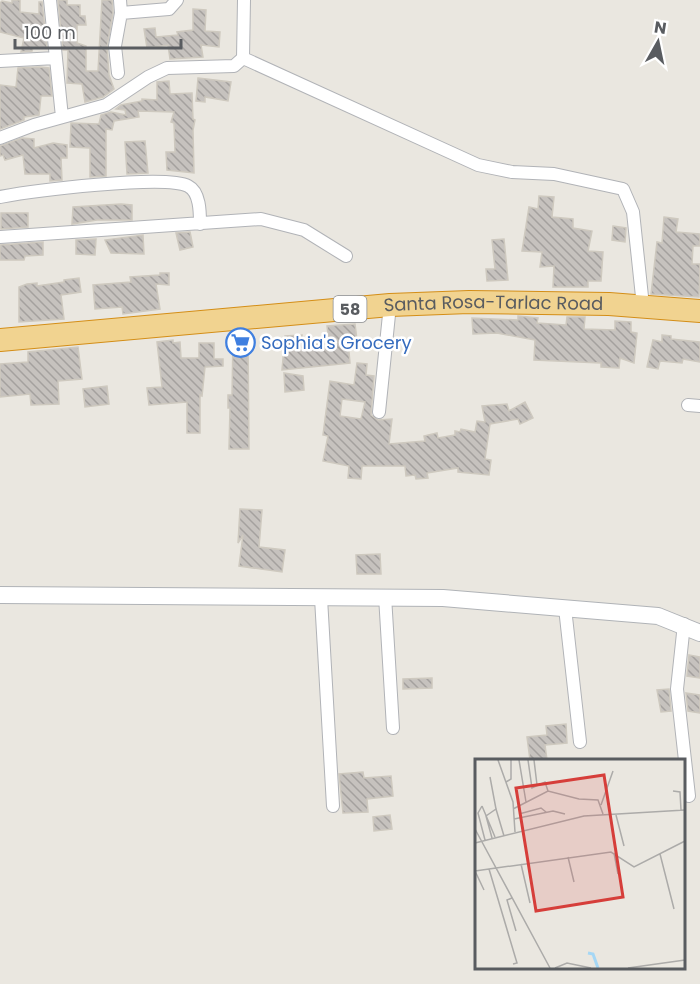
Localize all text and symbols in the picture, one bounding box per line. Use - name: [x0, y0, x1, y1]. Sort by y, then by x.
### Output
- scale bar: [15, 12, 182, 50]
- north arrow: [628, 12, 688, 72]
- text: N: [653, 15, 668, 40]
- text: 100 m: [24, 20, 76, 45]
- street label: Santa Rosa-Tarlac Road: [382, 289, 603, 318]
- road number: 58: [334, 296, 366, 322]
- supermarket icon: Sophia's Grocery: [224, 327, 256, 359]
- place label: Sophia's Grocery: [261, 330, 412, 355]
- inset map: [475, 759, 685, 969]

